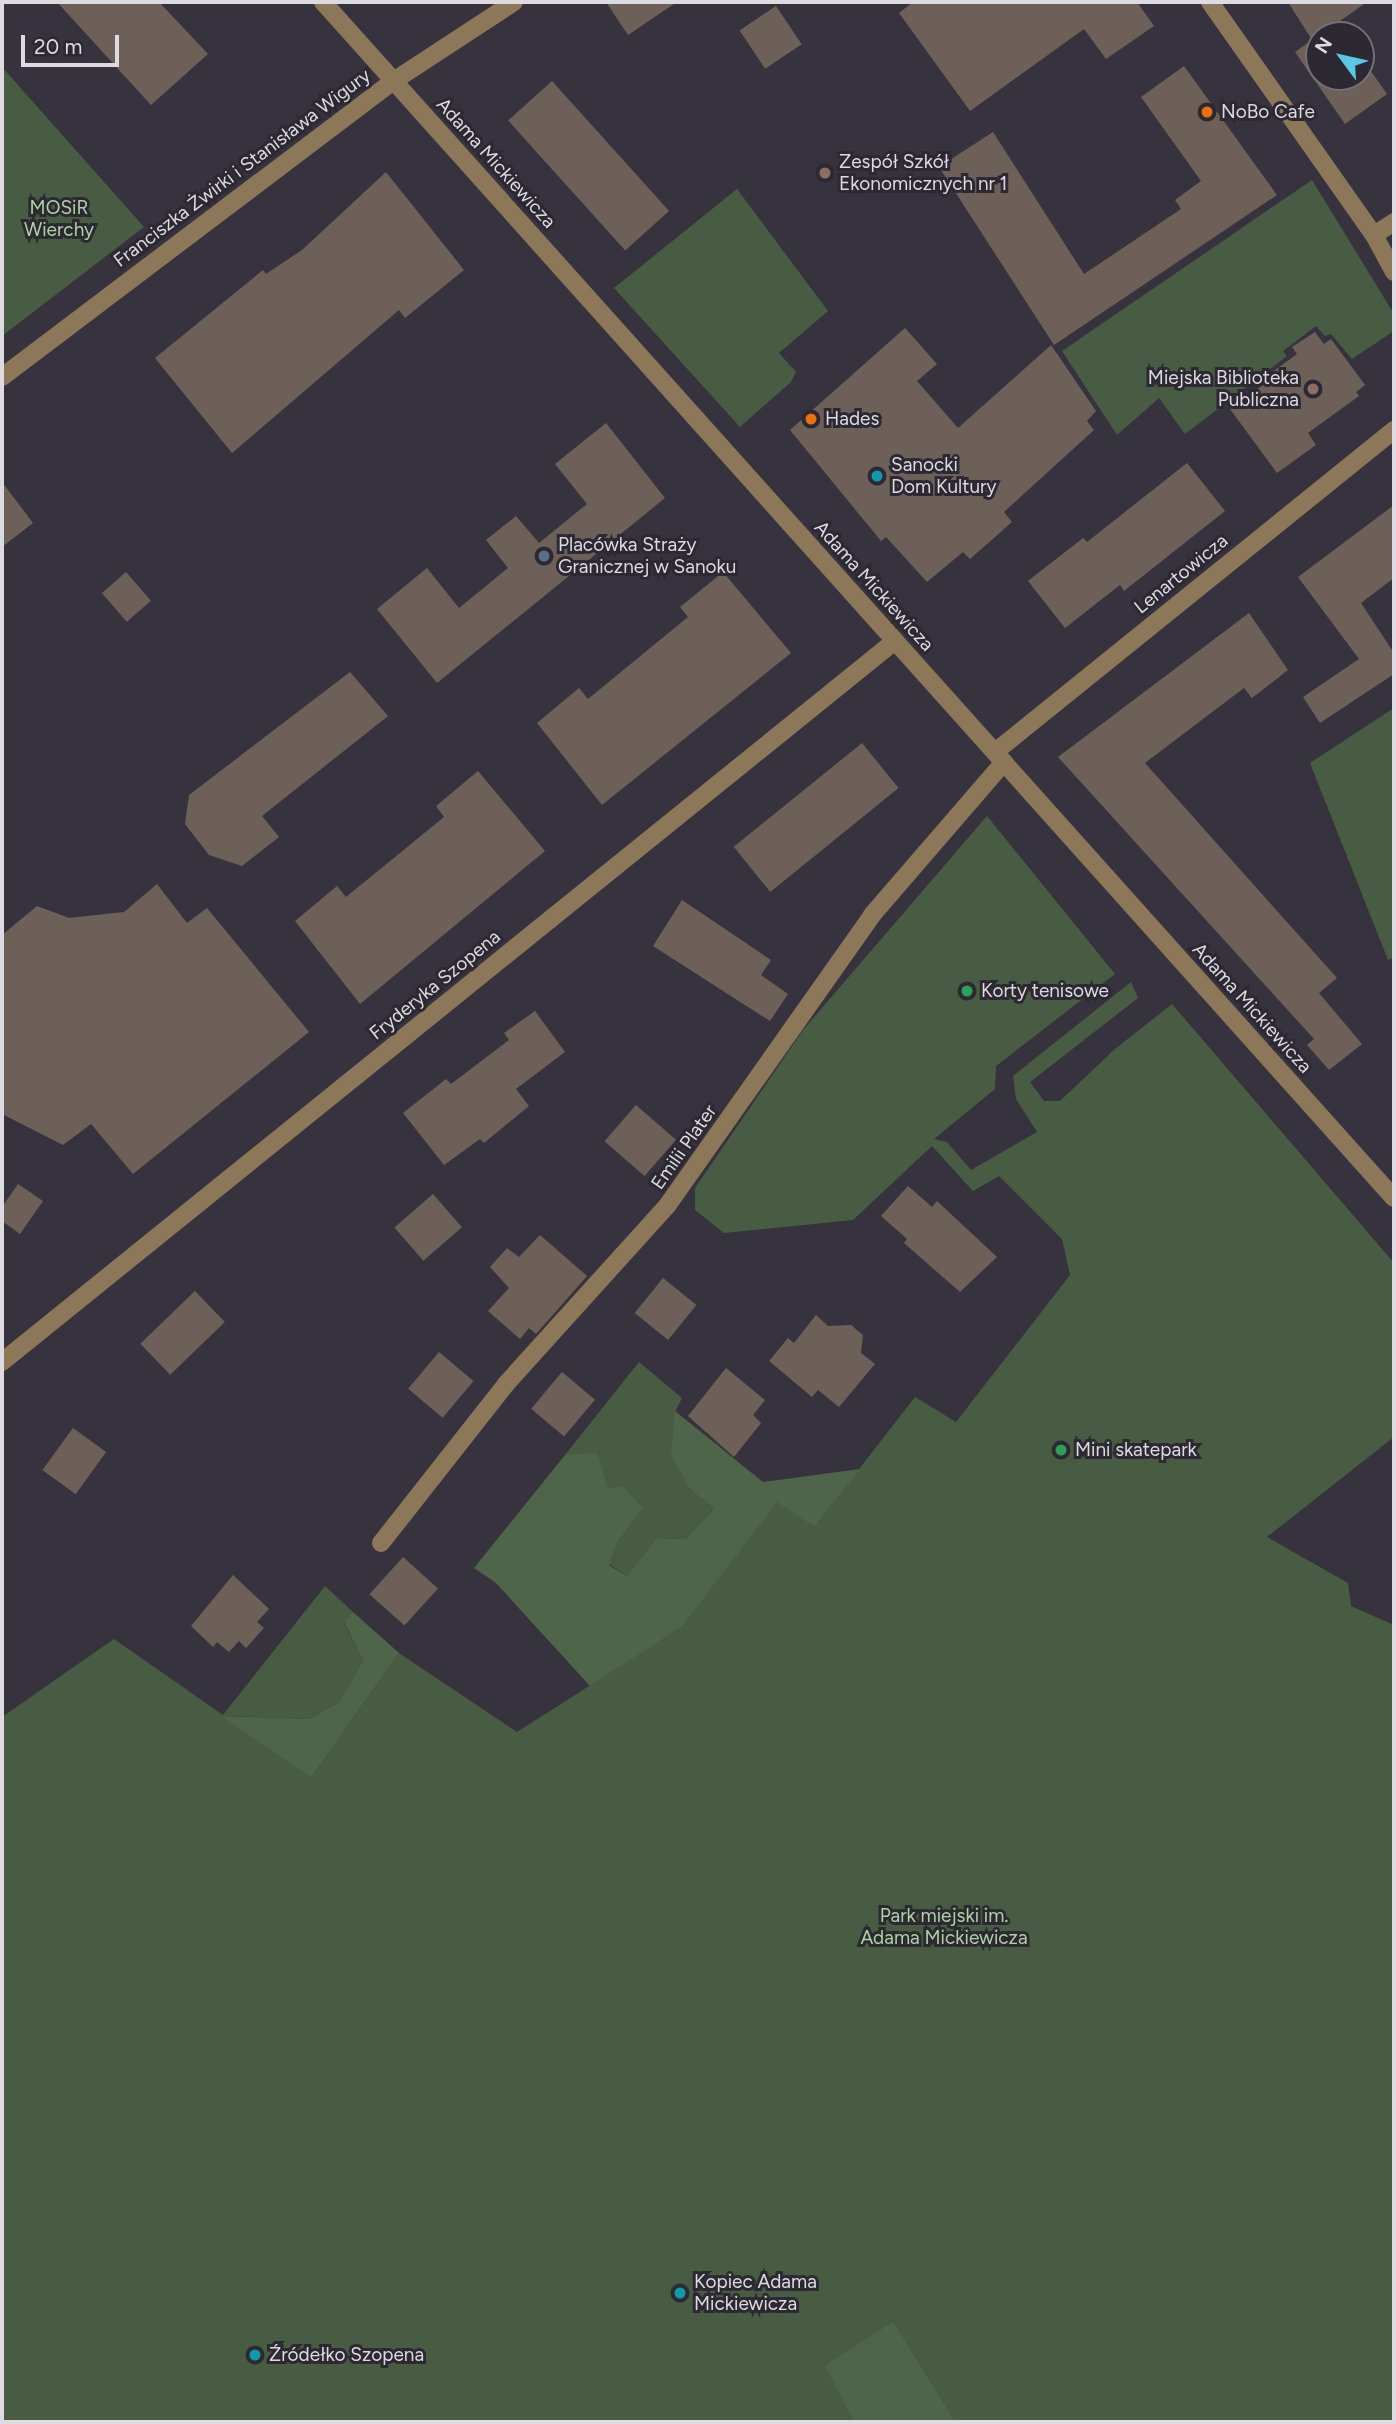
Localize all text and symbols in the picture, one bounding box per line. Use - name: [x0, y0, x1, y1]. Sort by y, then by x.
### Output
- scale bar: [24, 21, 122, 65]
- north arrow: [1305, 21, 1375, 91]
- text: N: [1310, 33, 1337, 58]
- text: 20 m: [34, 34, 82, 59]
- street label: Franciszka Żwirki i Stanisława Wigury: [109, 64, 375, 272]
- street label: Adama Mickiewicza: [432, 93, 560, 233]
- place label: NoBo Cafe: [1221, 101, 1315, 123]
- marker: NoBo Cafe: [1199, 104, 1215, 120]
- place label: Zespół Szkół Ekonomicznych nr 1: [839, 151, 1007, 195]
- marker: Zespół Szkół Ekonomicznych nr 1: [817, 165, 833, 181]
- park label: MOSiR Wierchy: [24, 197, 94, 241]
- place label: Miejska Biblioteka Publiczna: [1148, 367, 1299, 411]
- marker: Miejska Biblioteka Publiczna: [1305, 381, 1321, 397]
- place label: Hades: [825, 408, 879, 430]
- marker: Hades: [803, 411, 819, 427]
- place label: Sanocki Dom Kultury: [891, 454, 996, 498]
- marker: Sanocki Dom Kultury: [869, 468, 885, 484]
- street label: Adama Mickiewicza: [810, 516, 938, 656]
- street label: Lenartowicza: [1130, 529, 1232, 619]
- place label: Placówka Straży Granicznej w Sanoku: [558, 534, 736, 578]
- marker: Placówka Straży Granicznej w Sanoku: [536, 548, 552, 564]
- street label: Fryderyka Szopena: [365, 925, 505, 1045]
- street label: Adama Mickiewicza: [1188, 938, 1316, 1078]
- place label: Korty tenisowe: [981, 980, 1109, 1002]
- marker: Korty tenisowe: [959, 983, 975, 999]
- street label: Emilii Plater: [646, 1100, 722, 1194]
- place label: Mini skatepark: [1075, 1439, 1197, 1461]
- marker: Mini skatepark: [1053, 1442, 1069, 1458]
- park label: Park miejski im. Adama Mickiewicza: [860, 1905, 1028, 1949]
- place label: Kopiec Adama Mickiewicza: [694, 2271, 817, 2315]
- marker: Kopiec Adama Mickiewicza: [672, 2285, 688, 2301]
- place label: Źródełko Szopena: [269, 2344, 424, 2366]
- marker: Źródełko Szopena: [247, 2347, 263, 2363]

